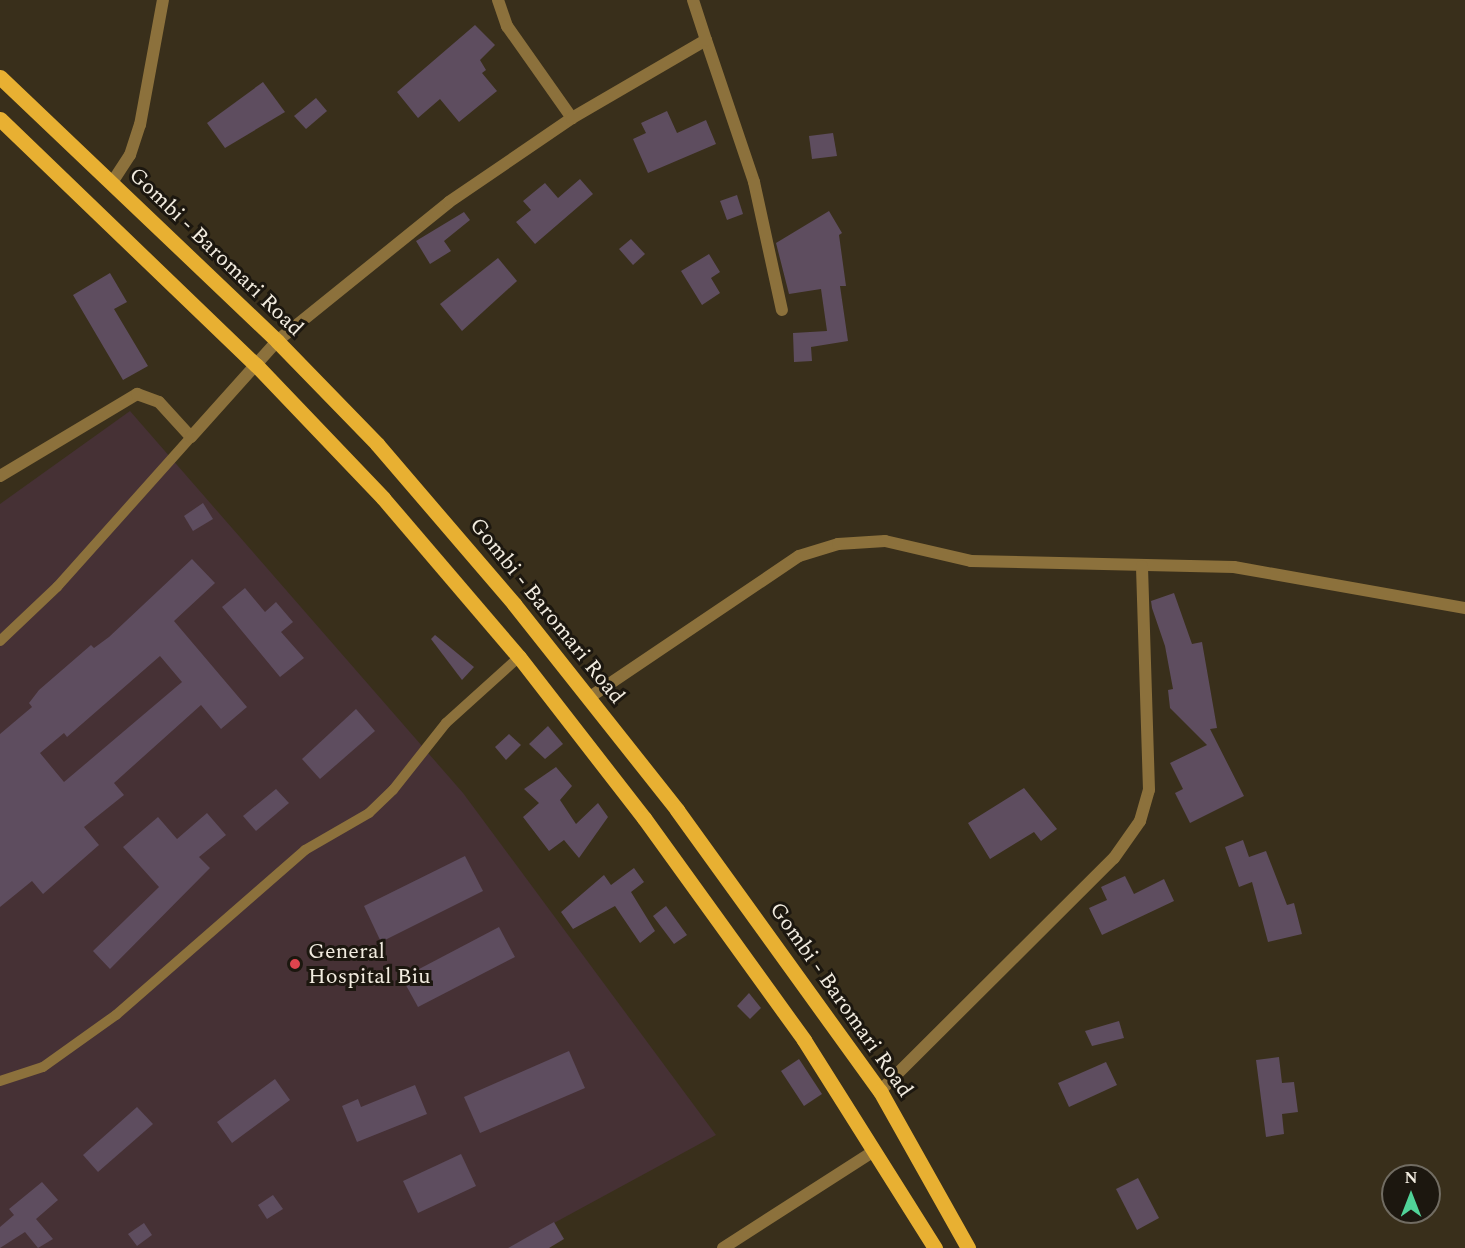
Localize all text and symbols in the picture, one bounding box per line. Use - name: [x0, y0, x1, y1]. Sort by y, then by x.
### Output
- street label: Gombi - Baromari Road: [123, 162, 309, 342]
- street label: Gombi - Baromari Road: [464, 513, 630, 709]
- street label: Gombi - Baromari Road: [764, 897, 918, 1103]
- place label: General Hospital Biu: [308, 938, 431, 990]
- marker: General Hospital Biu: [286, 955, 304, 973]
- north arrow: [1381, 1164, 1441, 1224]
- text: N: [1404, 1166, 1418, 1190]

